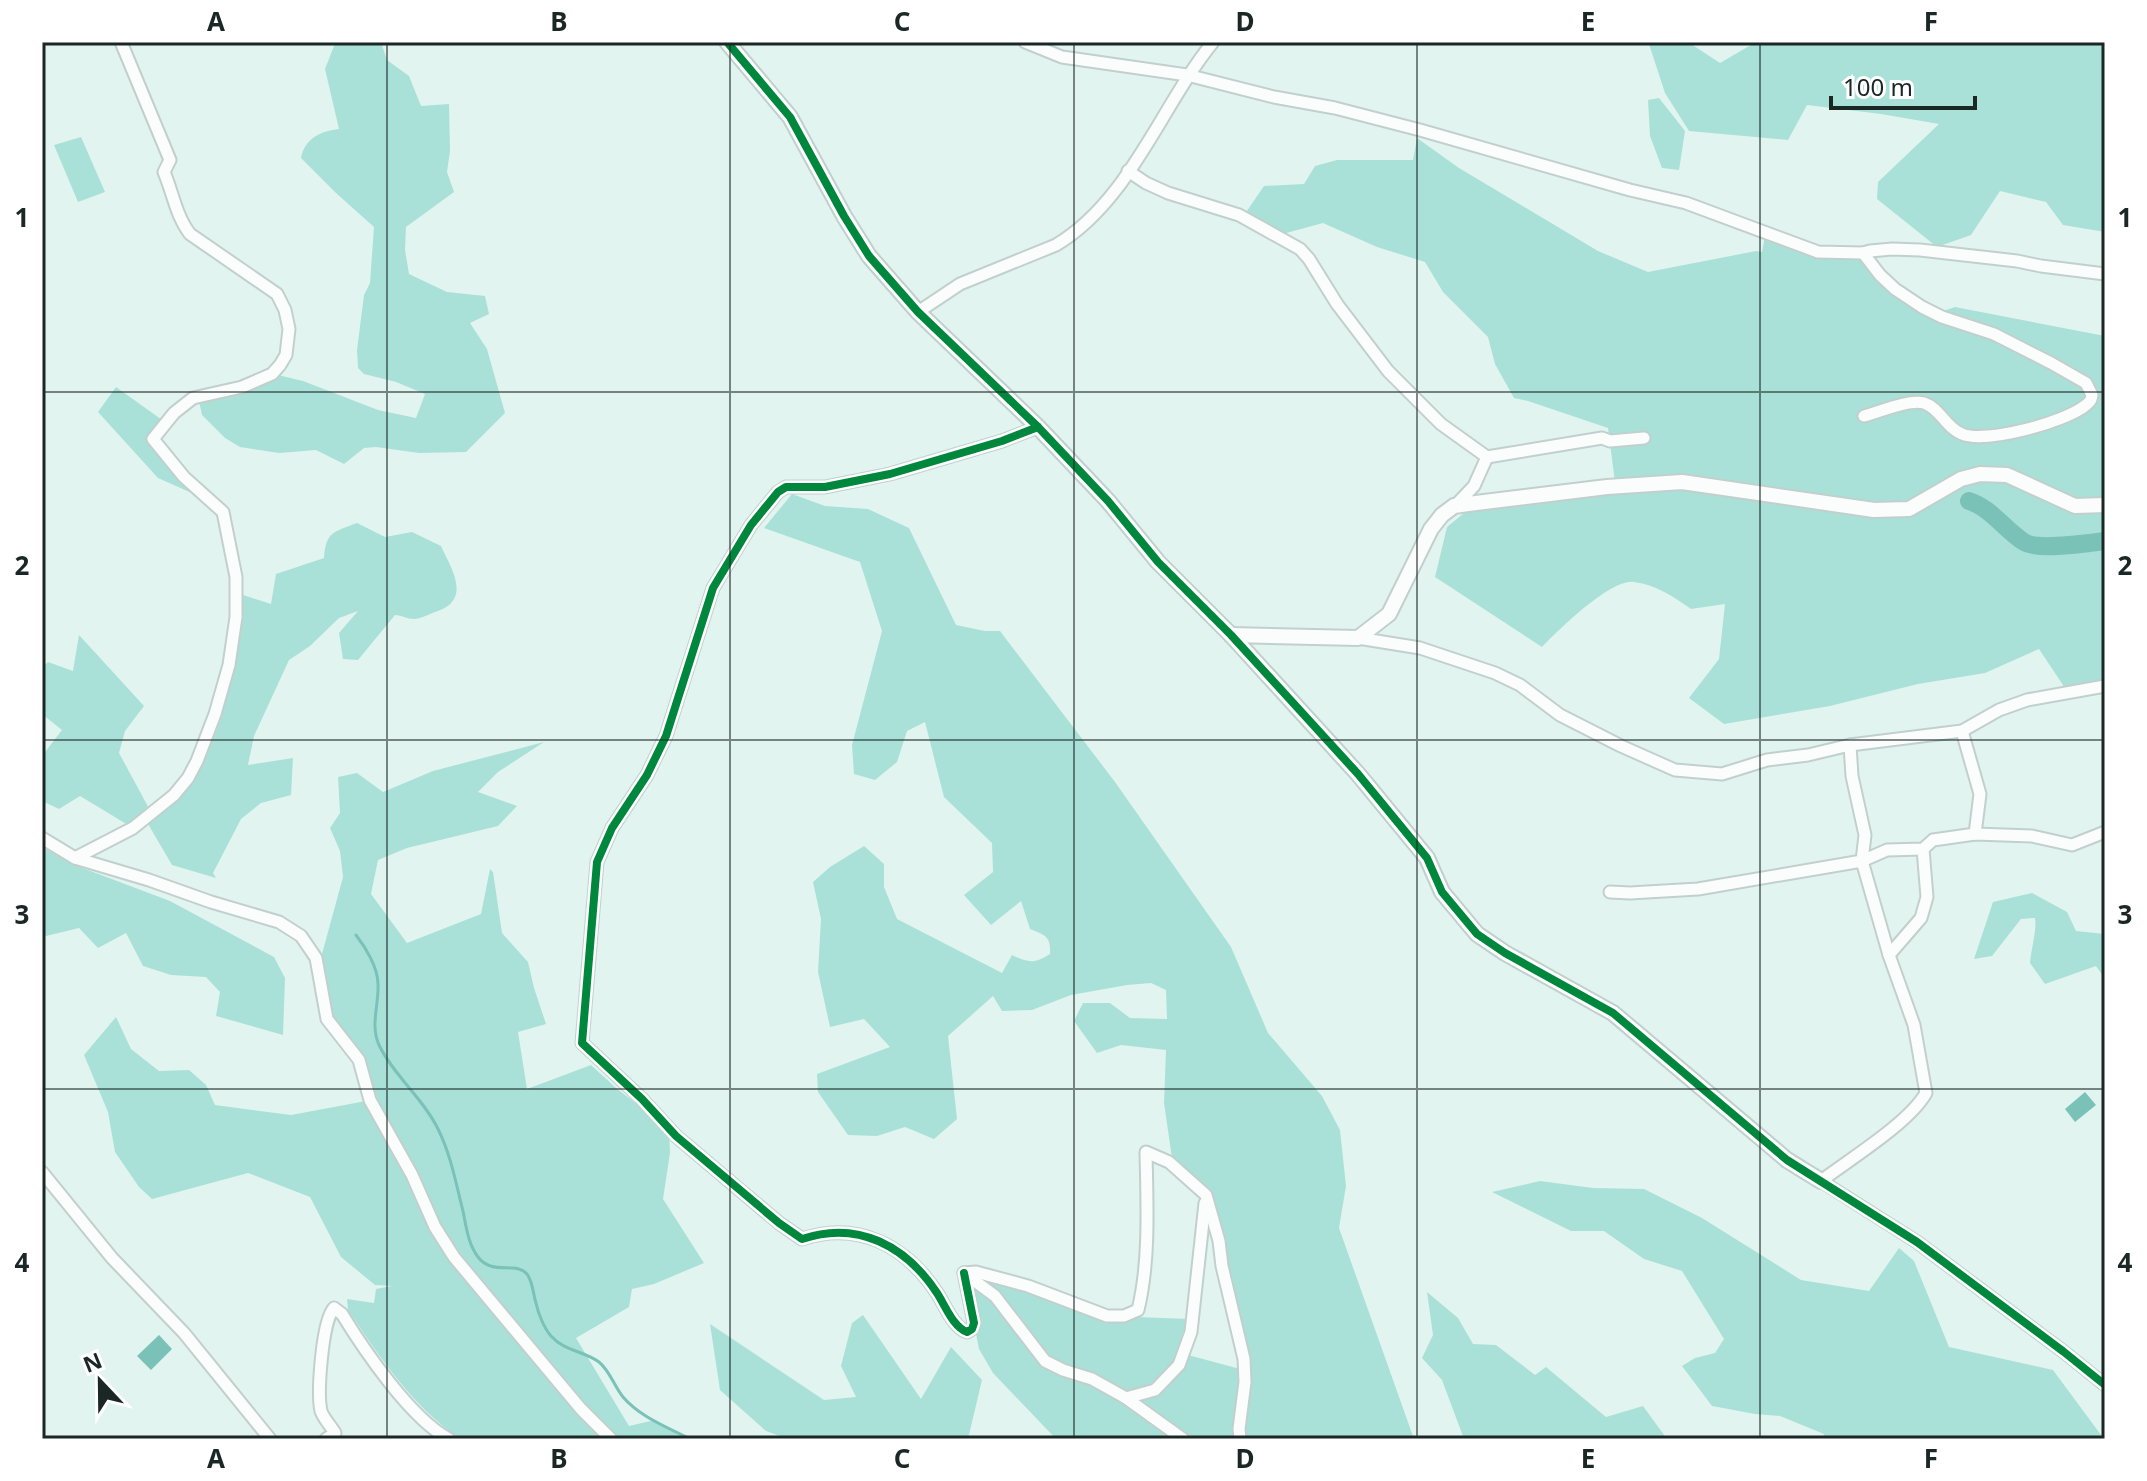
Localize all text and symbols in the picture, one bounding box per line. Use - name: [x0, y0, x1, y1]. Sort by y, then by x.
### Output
- text: A: [207, 3, 225, 39]
- text: B: [550, 3, 568, 39]
- text: C: [894, 3, 910, 39]
- text: D: [1235, 3, 1255, 39]
- text: E: [1581, 3, 1595, 39]
- text: F: [1924, 3, 1938, 39]
- scale bar: [1831, 60, 1975, 110]
- text: 100 m: [1843, 70, 1913, 103]
- text: 1: [15, 199, 29, 235]
- text: 1: [2118, 199, 2132, 235]
- text: 2: [15, 547, 30, 583]
- text: 2: [2118, 547, 2133, 583]
- text: 3: [15, 896, 29, 932]
- text: 3: [2118, 896, 2132, 932]
- text: 4: [15, 1244, 30, 1280]
- text: 4: [2118, 1244, 2133, 1280]
- north arrow: [60, 1341, 140, 1421]
- text: N: [78, 1344, 106, 1379]
- text: A: [207, 1440, 225, 1476]
- text: B: [550, 1440, 568, 1476]
- text: C: [894, 1440, 910, 1476]
- text: D: [1235, 1440, 1255, 1476]
- text: E: [1581, 1440, 1595, 1476]
- text: F: [1924, 1440, 1938, 1476]

